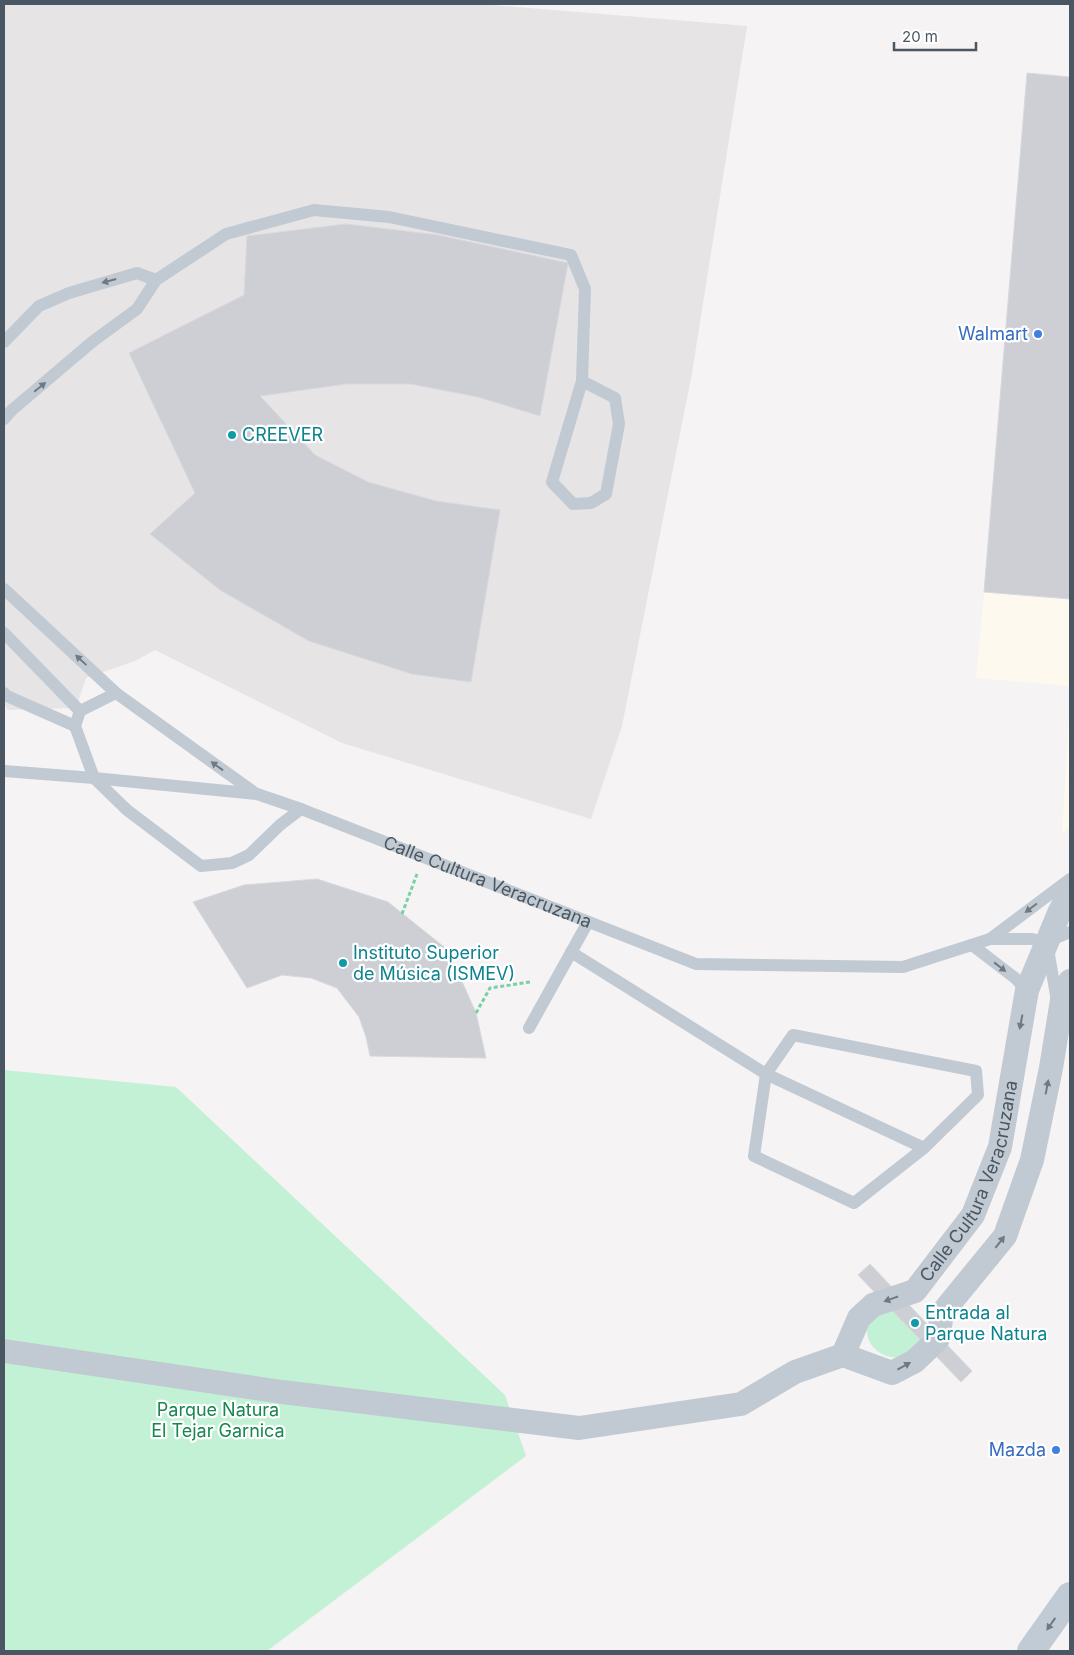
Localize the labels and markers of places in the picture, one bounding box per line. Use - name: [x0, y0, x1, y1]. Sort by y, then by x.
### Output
- place label: Walmart: [958, 323, 1028, 344]
- marker: Walmart: [1032, 328, 1044, 340]
- place label: CREEVER: [242, 424, 324, 445]
- marker: CREEVER: [226, 429, 238, 441]
- place label: Instituto Superior de Música (ISMEV): [353, 942, 515, 984]
- marker: Instituto Superior de Música (ISMEV): [337, 957, 349, 969]
- place label: Entrada al Parque Natura: [925, 1302, 1047, 1344]
- marker: Entrada al Parque Natura: [909, 1317, 921, 1329]
- place label: Mazda: [989, 1439, 1046, 1460]
- marker: Mazda: [1050, 1444, 1062, 1456]

